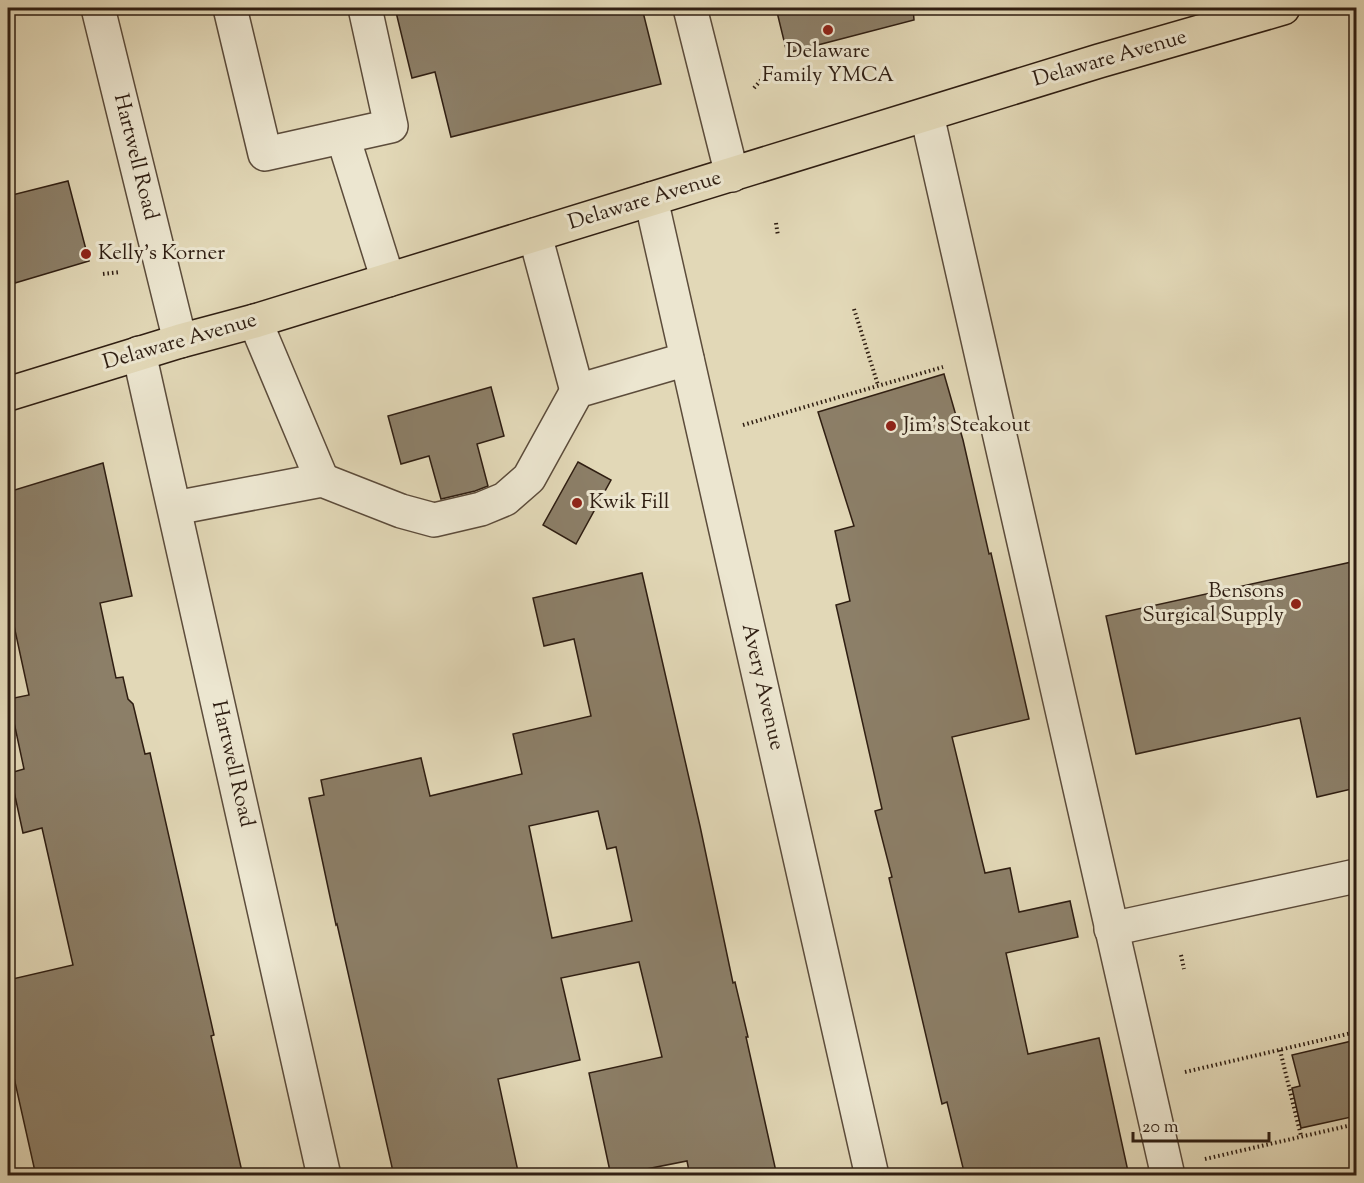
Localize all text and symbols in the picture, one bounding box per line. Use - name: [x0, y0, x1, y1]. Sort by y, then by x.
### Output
- marker: Delaware Family YMCA: [821, 23, 835, 37]
- street label: Delaware Avenue: [1029, 23, 1191, 95]
- place label: Delaware Family YMCA: [762, 37, 894, 91]
- street label: Hartwell Road: [105, 91, 165, 223]
- street label: Delaware Avenue: [565, 163, 725, 239]
- place label: Kelly's Korner: [98, 239, 225, 269]
- marker: Kelly's Korner: [79, 247, 93, 261]
- street label: Delaware Avenue: [99, 306, 261, 378]
- place label: Jim's Steakout: [902, 411, 1030, 441]
- marker: Jim's Steakout: [884, 419, 898, 433]
- place label: Kwik Fill: [589, 488, 670, 518]
- marker: Kwik Fill: [570, 496, 584, 510]
- place label: Bensons Surgical Supply: [1142, 577, 1285, 631]
- marker: Bensons Surgical Supply: [1289, 597, 1303, 611]
- street label: Avery Avenue: [733, 621, 791, 753]
- street label: Hartwell Road: [203, 698, 261, 830]
- scale bar: [1133, 1105, 1270, 1143]
- text: 20 m: [1142, 1115, 1179, 1141]

